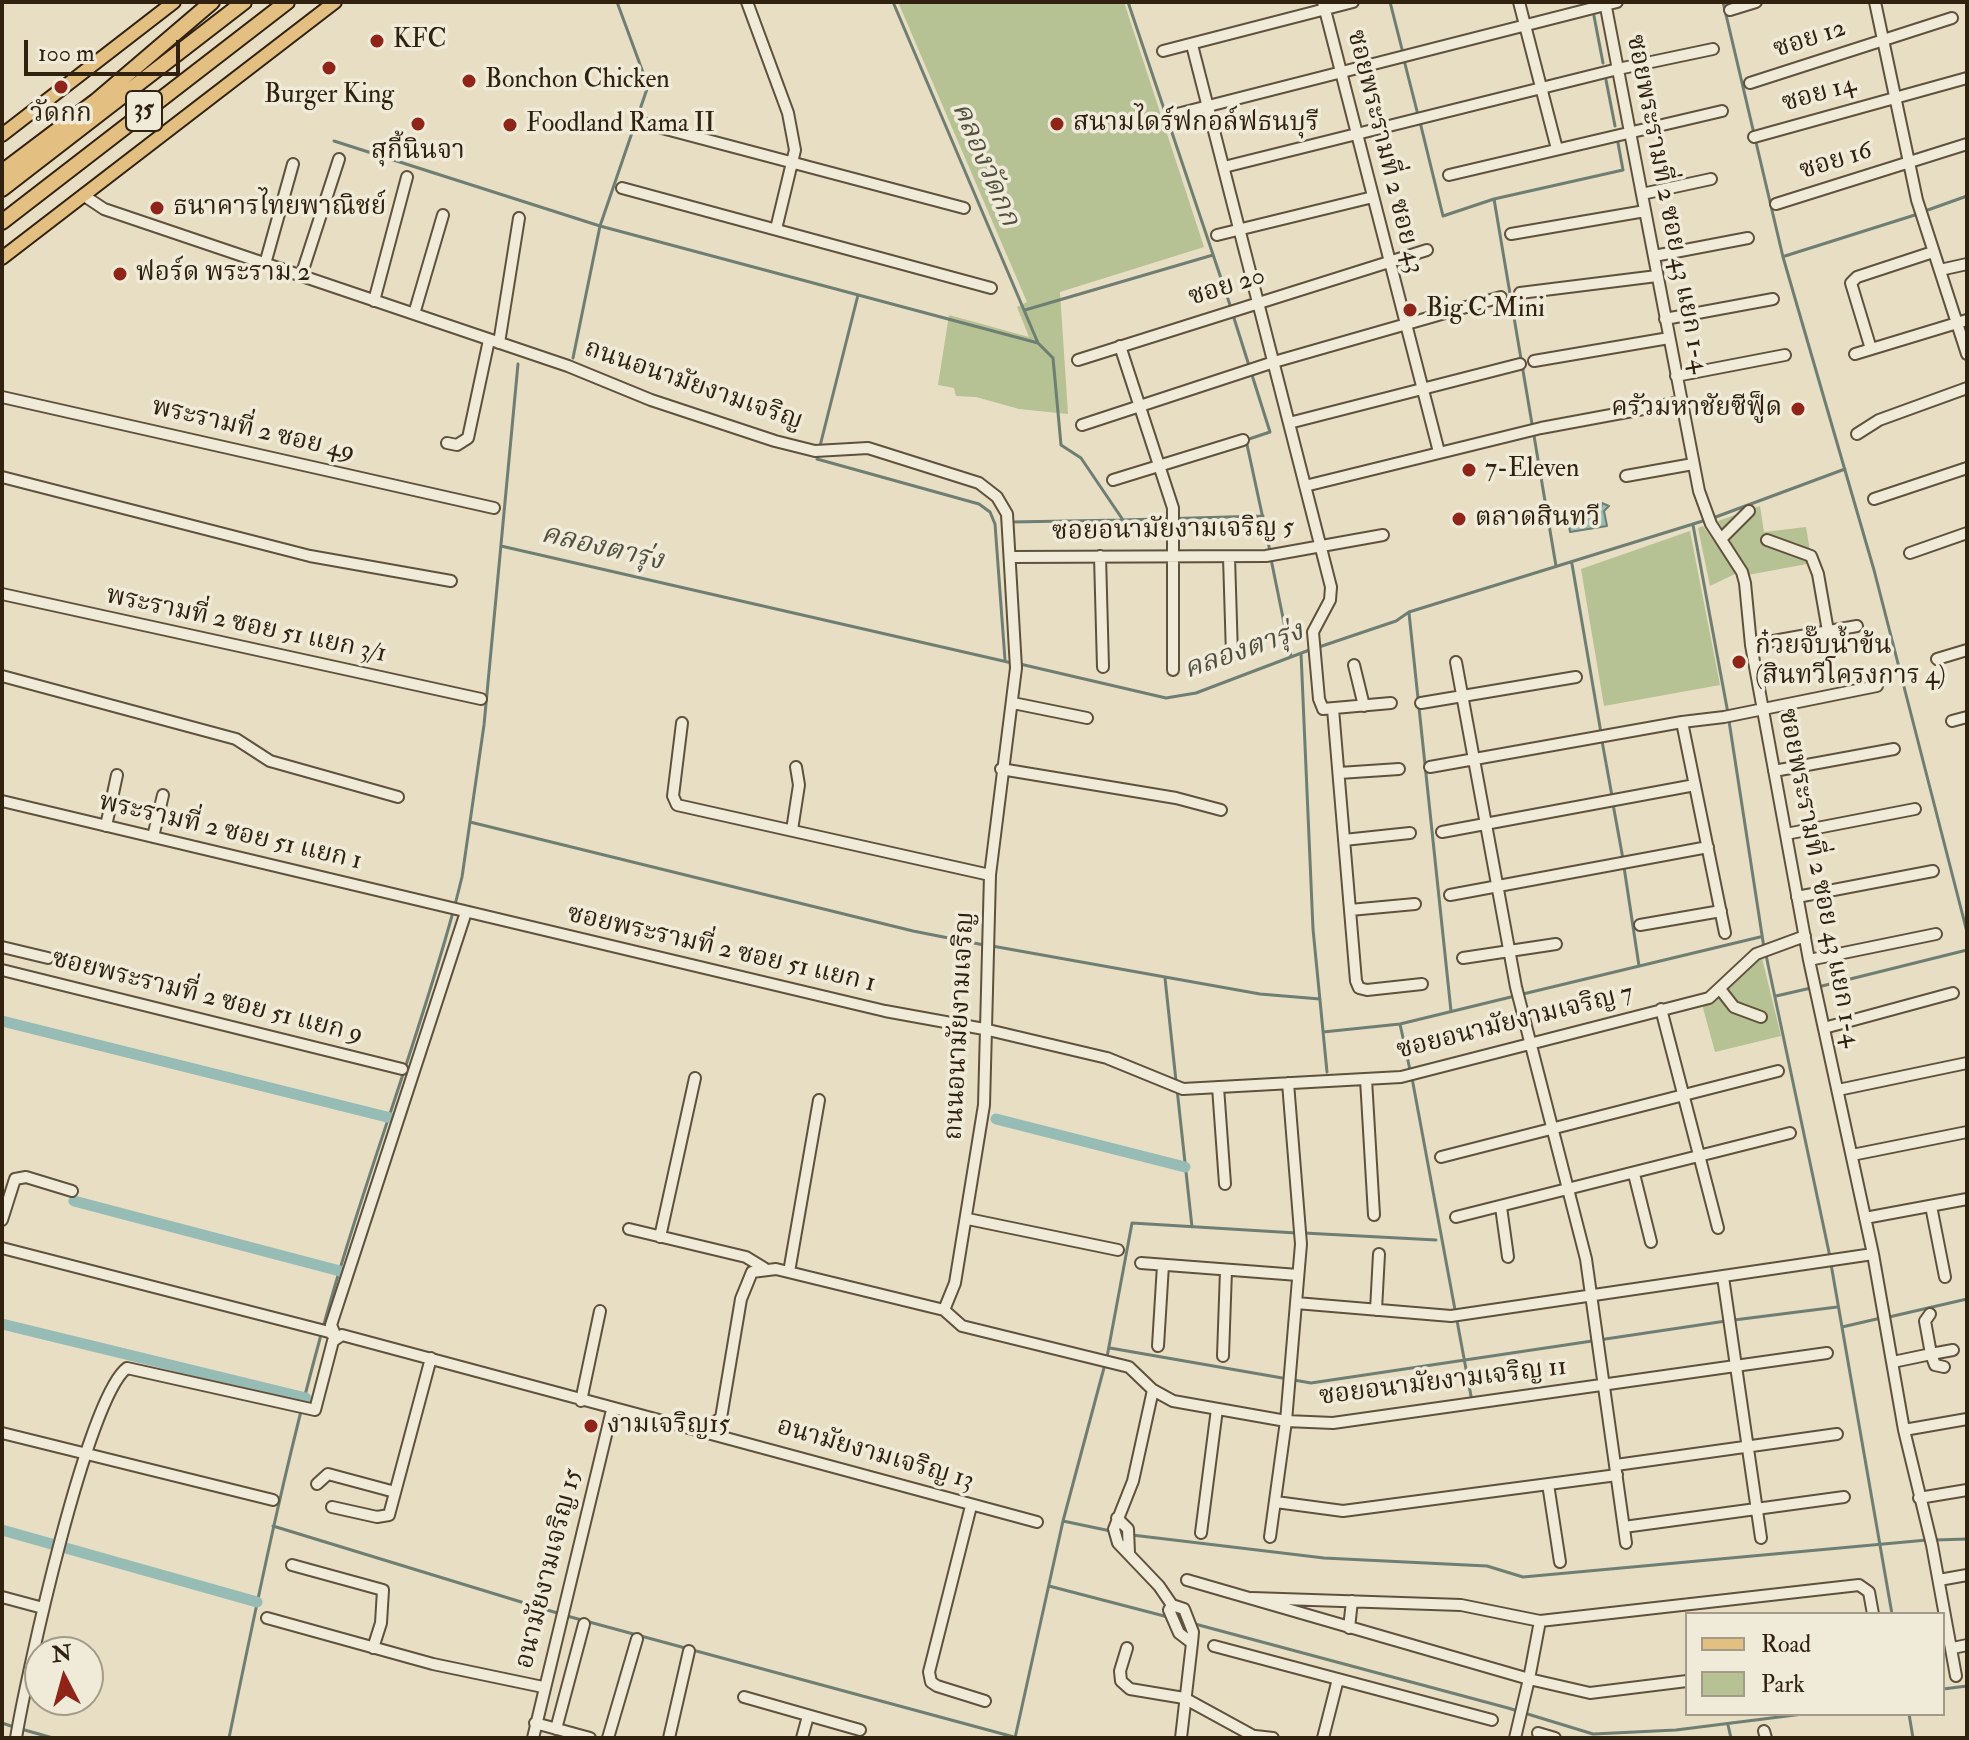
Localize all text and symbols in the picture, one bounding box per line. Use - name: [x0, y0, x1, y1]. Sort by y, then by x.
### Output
- street label: ซอย 12: [1770, 14, 1850, 66]
- scale bar: [28, 24, 184, 74]
- place label: KFC: [393, 25, 447, 57]
- street label: ซอยพระรามที่ 2 ซอย 43: [1339, 27, 1429, 277]
- marker: KFC: [368, 32, 386, 50]
- street label: ซอยพระรามที่ 2 ซอย 43 แยก 1-4: [1618, 32, 1714, 376]
- text: 100 m: [38, 38, 95, 69]
- marker: Burger King: [320, 59, 338, 77]
- place label: Bonchon Chicken: [485, 65, 670, 97]
- street label: ซอย 14: [1779, 70, 1859, 120]
- marker: Bonchon Chicken: [460, 72, 478, 90]
- marker: วัดกก: [52, 78, 70, 96]
- place label: Burger King: [264, 80, 394, 112]
- road number: 35: [126, 91, 162, 131]
- water label: คลองวัดกก: [943, 98, 1025, 232]
- place label: วัดกก: [30, 99, 92, 131]
- place label: สนามไดร์ฟกอล์ฟธนบุรี: [1073, 108, 1319, 140]
- place label: Foodland Rama II: [526, 109, 715, 141]
- marker: สุกี้นินจา: [409, 115, 427, 133]
- marker: สนามไดร์ฟกอล์ฟธนบุรี: [1048, 115, 1066, 133]
- marker: Foodland Rama II: [501, 116, 519, 134]
- place label: สุกี้นินจา: [371, 136, 465, 168]
- street label: ซอย 16: [1796, 136, 1876, 188]
- place label: ธนาคารไทยพาณิชย์: [173, 192, 386, 224]
- marker: ธนาคารไทยพาณิชย์: [148, 199, 166, 217]
- place label: ฟอร์ด พระราม 2: [136, 258, 310, 290]
- street label: ซอย 20: [1185, 262, 1269, 314]
- marker: ฟอร์ด พระราม 2: [111, 265, 129, 283]
- place label: Big C Mini: [1426, 294, 1545, 326]
- marker: Big C Mini: [1401, 301, 1419, 319]
- street label: ถนนอนามัยงามเจริญ: [580, 334, 806, 438]
- street label: พระรามที่ 2 ซอย 49: [149, 393, 357, 469]
- place label: ครัวมหาชัยซีฟู็ด: [1611, 393, 1782, 425]
- marker: ครัวมหาชัยซีฟู็ด: [1789, 400, 1807, 418]
- place label: 7-Eleven: [1485, 454, 1579, 486]
- marker: 7-Eleven: [1460, 461, 1478, 479]
- place label: ตลาดสินทวี: [1475, 503, 1600, 535]
- marker: ตลาดสินทวี: [1450, 510, 1468, 528]
- street label: ซอยอนามัยงามเจริญ 5: [1052, 513, 1294, 549]
- water label: คลองตารุ่ง: [538, 519, 666, 579]
- street label: พระรามที่ 2 ซอย 51 แยก 3/1: [103, 581, 389, 671]
- water label: คลองตารุ่ง: [1180, 616, 1308, 688]
- place label: ก๋วยจั๊บน้ำข้น (สินทวีโครงการ 4): [1755, 631, 1946, 692]
- marker: ก๋วยจั๊บน้ำข้น (สินทวีโครงการ 4): [1730, 653, 1748, 671]
- street label: ซอยพระรามที่ 2 ซอย 43 แยก 1-4: [1770, 706, 1866, 1050]
- street label: พระรามที่ 2 ซอย 51 แยก 1: [95, 788, 365, 878]
- street label: ซอยพระรามที่ 2 ซอย 51 แยก 1: [564, 899, 878, 1001]
- street label: ถนนอนามัยงามเจริญ: [939, 911, 983, 1141]
- street label: ซอยพระรามที่ 2 ซอย 51 แยก 9: [48, 944, 366, 1052]
- street label: ซอยอนามัยงามเจริญ 7: [1394, 979, 1636, 1067]
- street label: ซอยอนามัยงามเจริญ 11: [1317, 1352, 1569, 1414]
- place label: งามเจริญ15: [607, 1410, 730, 1442]
- street label: อนามัยงามเจริญ 13: [773, 1412, 977, 1498]
- marker: งามเจริญ15: [582, 1417, 600, 1435]
- street label: อนามัยงามเจริญ 15: [510, 1466, 590, 1672]
- legend: [1685, 1612, 1945, 1716]
- text: Road: [1761, 1629, 1811, 1660]
- north arrow: [24, 1636, 104, 1716]
- text: N: [50, 1639, 73, 1669]
- text: Park: [1761, 1669, 1805, 1700]

